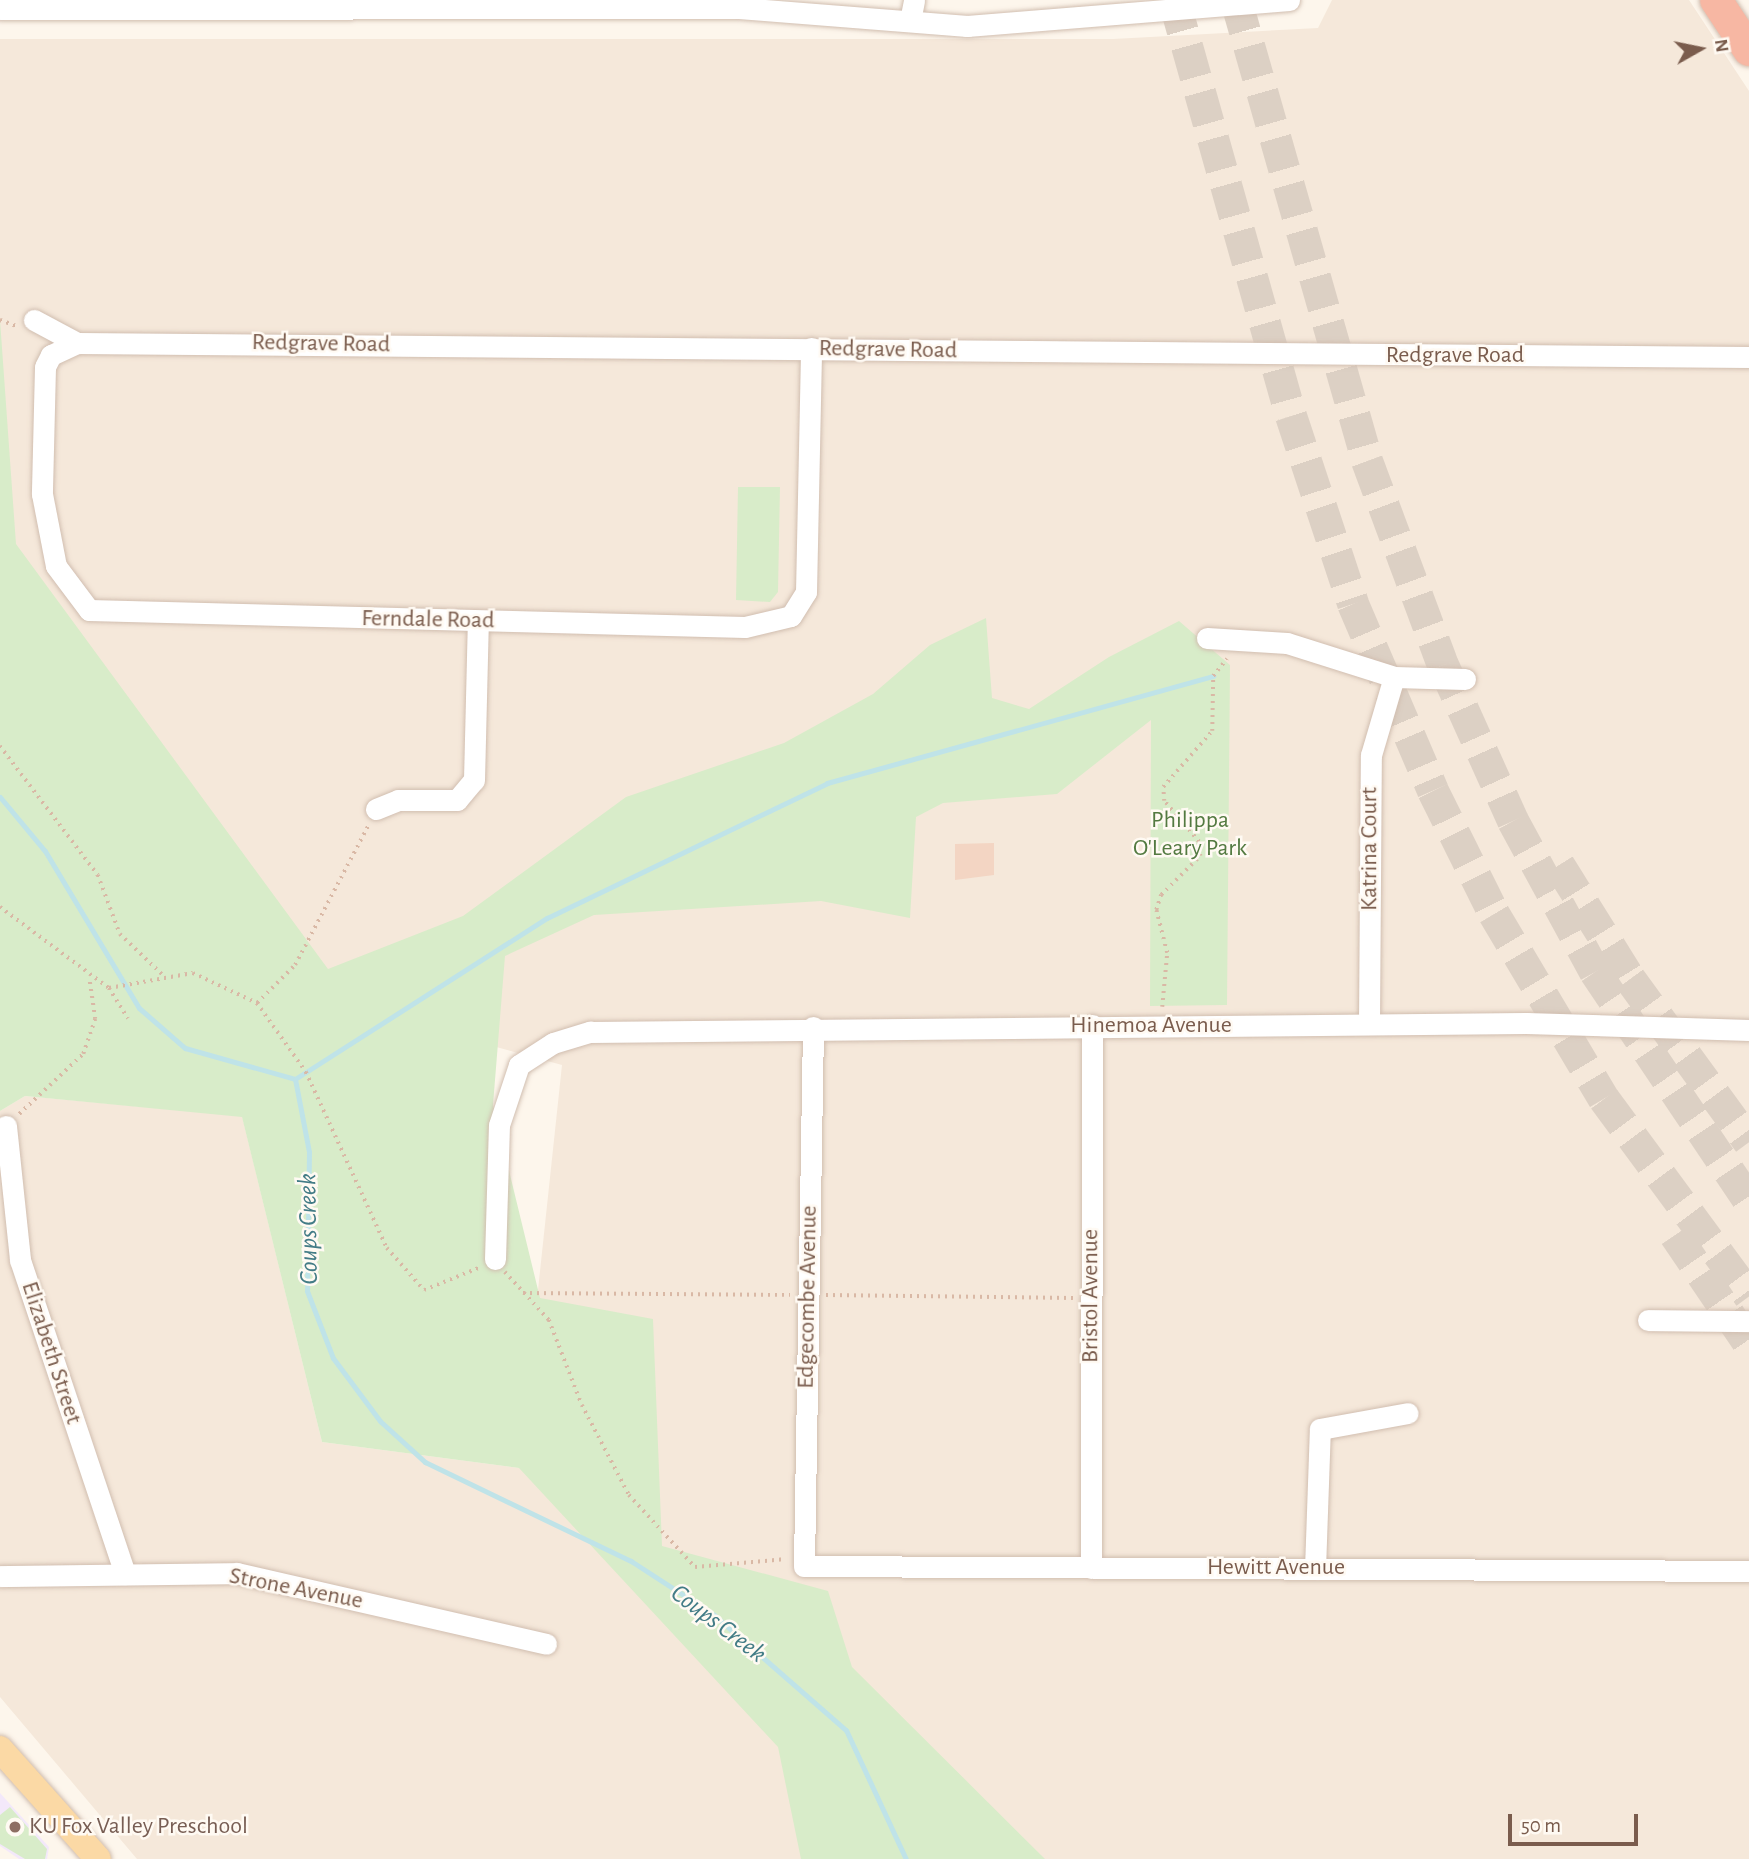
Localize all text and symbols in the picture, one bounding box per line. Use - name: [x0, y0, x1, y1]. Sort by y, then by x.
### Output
- north arrow: [1665, 14, 1735, 84]
- text: N: [1711, 38, 1732, 54]
- street label: Redgrave Road: [252, 328, 390, 360]
- street label: Redgrave Road: [819, 334, 957, 366]
- street label: Redgrave Road: [1386, 342, 1524, 370]
- street label: Ferndale Road: [361, 604, 495, 636]
- street label: Katrina Court: [1356, 787, 1384, 911]
- park label: Philippa O'Leary Park: [1133, 807, 1247, 863]
- street label: Hinemoa Avenue: [1070, 1012, 1232, 1040]
- water label: Coups Creek: [292, 1173, 326, 1285]
- street label: Edgecombe Avenue: [792, 1205, 824, 1389]
- street label: Bristol Avenue: [1077, 1229, 1105, 1363]
- street label: Elizabeth Street: [14, 1278, 88, 1428]
- street label: Hewitt Avenue: [1207, 1554, 1345, 1582]
- street label: Strone Avenue: [227, 1562, 365, 1616]
- water label: Coups Creek: [664, 1578, 772, 1670]
- scale bar: [1511, 1800, 1640, 1844]
- place label: KU Fox Valley Preschool: [29, 1813, 248, 1841]
- text: 50 m: [1521, 1815, 1561, 1836]
- marker: KU Fox Valley Preschool: [7, 1819, 23, 1835]

